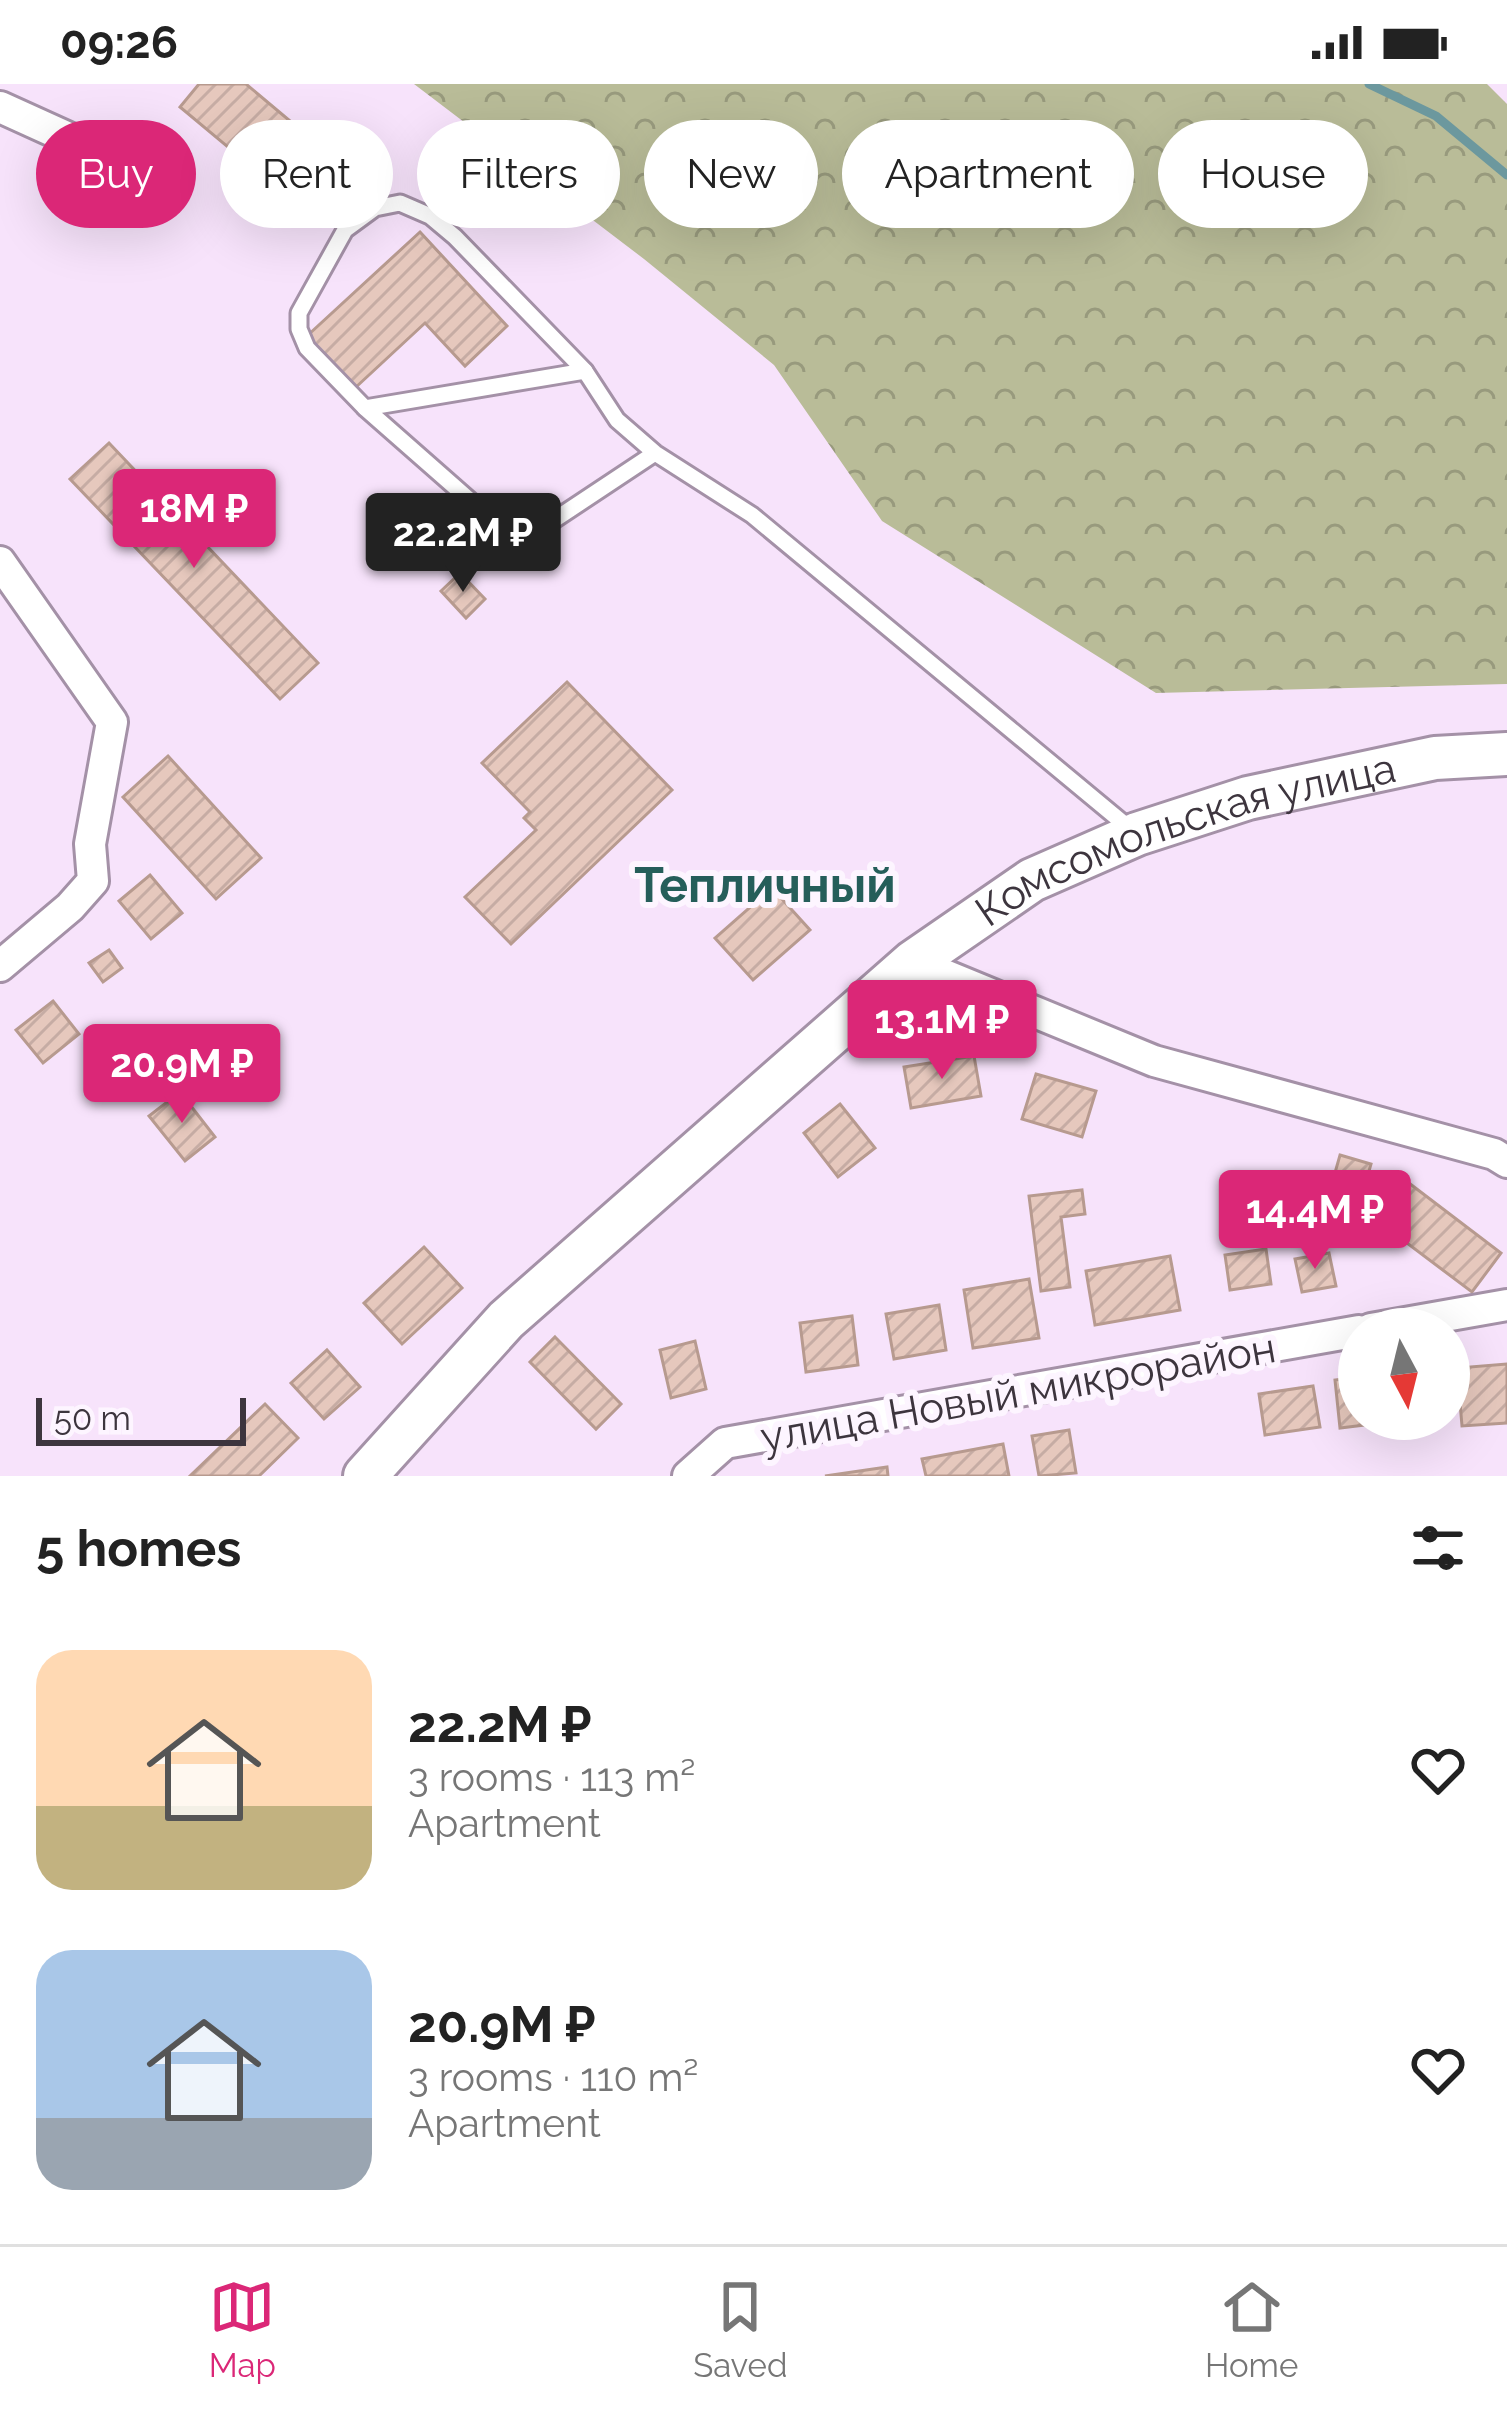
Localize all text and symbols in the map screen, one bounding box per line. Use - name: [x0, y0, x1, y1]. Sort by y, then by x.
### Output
- text: 09:26: [60, 16, 178, 69]
- chip: Buy: [36, 120, 196, 228]
- chip: Rent: [220, 120, 393, 228]
- chip: Filters: [417, 120, 620, 228]
- chip: New: [644, 120, 818, 228]
- chip: Apartment: [842, 120, 1134, 228]
- chip: House: [1158, 120, 1368, 228]
- pin: 18M ₽: [110, 469, 278, 571]
- text: 18M ₽: [140, 485, 248, 531]
- pin: 22.2M ₽: [352, 493, 574, 595]
- text: 22.2M ₽: [393, 509, 533, 555]
- street label: Комсомольская улица: [966, 743, 1400, 936]
- district label: Тепличный: [634, 857, 896, 913]
- pin: 13.1M ₽: [831, 980, 1053, 1082]
- text: 13.1M ₽: [875, 996, 1009, 1042]
- pin: 20.9M ₽: [71, 1024, 293, 1126]
- text: 20.9M ₽: [110, 1040, 254, 1086]
- pin: 14.4M ₽: [1204, 1170, 1426, 1272]
- text: 14.4M ₽: [1246, 1186, 1384, 1232]
- north arrow: [1338, 1308, 1470, 1440]
- map controls: [1338, 1308, 1470, 1440]
- street label: улица Новый микрорайон: [757, 1323, 1279, 1462]
- scale bar: [36, 1392, 246, 1445]
- text: 50 m: [54, 1399, 131, 1438]
- icon: filters: [1405, 1515, 1471, 1581]
- text: 5 homes: [36, 1518, 241, 1578]
- text: 22.2M ₽: [408, 1694, 592, 1754]
- icon: home: [132, 1698, 276, 1842]
- icon: heart: [1405, 1737, 1471, 1803]
- text: 3 rooms · 113 m²: [408, 1754, 695, 1800]
- text: Apartment: [408, 1800, 601, 1846]
- text: 20.9M ₽: [408, 1994, 596, 2054]
- icon: home: [132, 1998, 276, 2142]
- icon: heart: [1405, 2037, 1471, 2103]
- text: 3 rooms · 110 m²: [408, 2054, 698, 2100]
- text: Apartment: [408, 2100, 601, 2146]
- tab: Map: [209, 2274, 276, 2385]
- tab: Saved: [693, 2274, 788, 2385]
- tab: Home: [1205, 2274, 1298, 2385]

